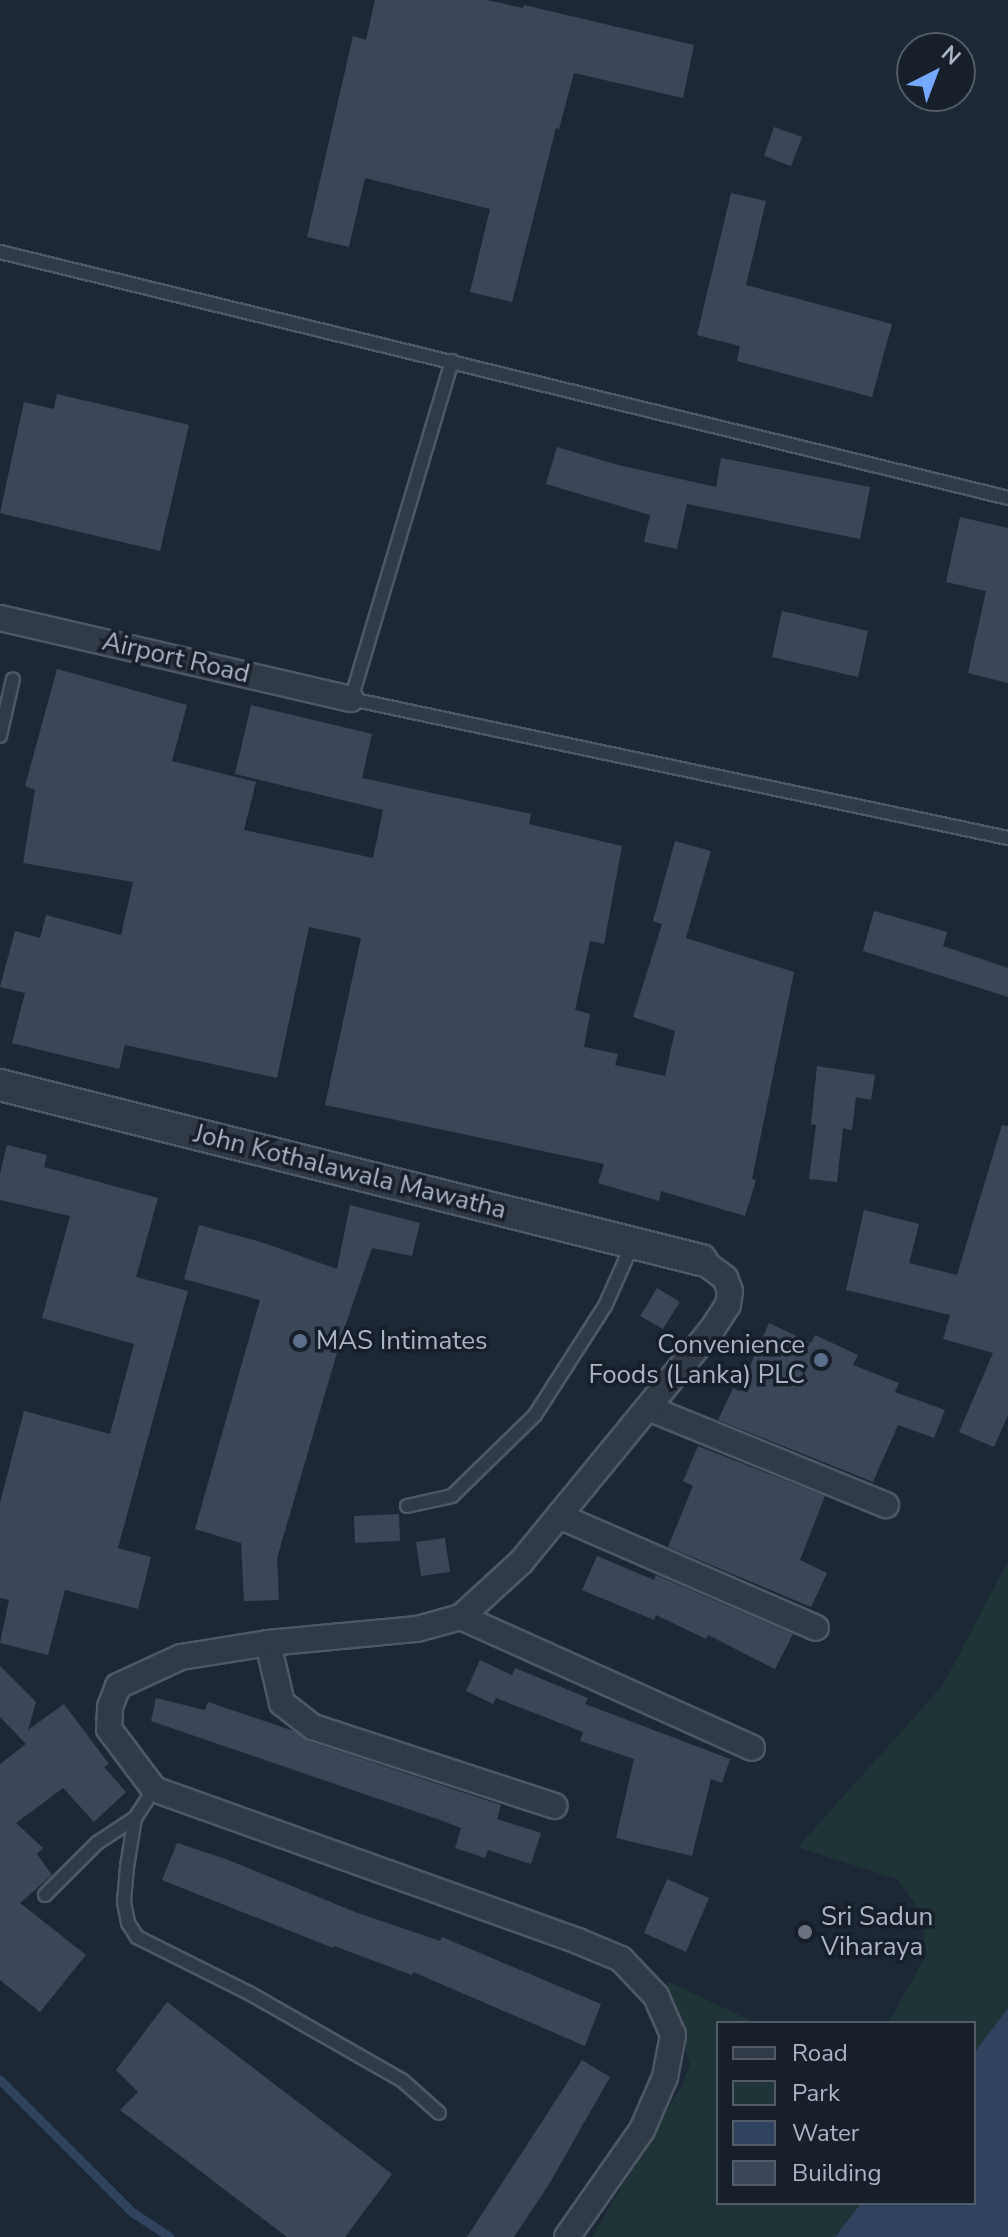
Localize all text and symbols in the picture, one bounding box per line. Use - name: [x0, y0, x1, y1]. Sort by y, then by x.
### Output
- north arrow: [896, 32, 976, 112]
- text: N: [935, 39, 967, 72]
- street label: Airport Road: [99, 626, 253, 690]
- street label: John Kothalawala Mawatha: [191, 1118, 509, 1226]
- place label: MAS Intimates: [316, 1325, 488, 1357]
- place label: Convenience Foods (Lanka) PLC: [588, 1329, 805, 1390]
- marker: MAS Intimates: [291, 1332, 309, 1350]
- marker: Convenience Foods (Lanka) PLC: [812, 1351, 830, 1369]
- place label: Sri Sadun Viharaya: [821, 1901, 933, 1962]
- marker: Sri Sadun Viharaya: [796, 1923, 814, 1941]
- legend: [716, 2021, 976, 2205]
- text: Road: [792, 2037, 848, 2069]
- text: Park: [792, 2077, 840, 2109]
- text: Water: [792, 2117, 859, 2149]
- text: Building: [792, 2157, 882, 2189]

